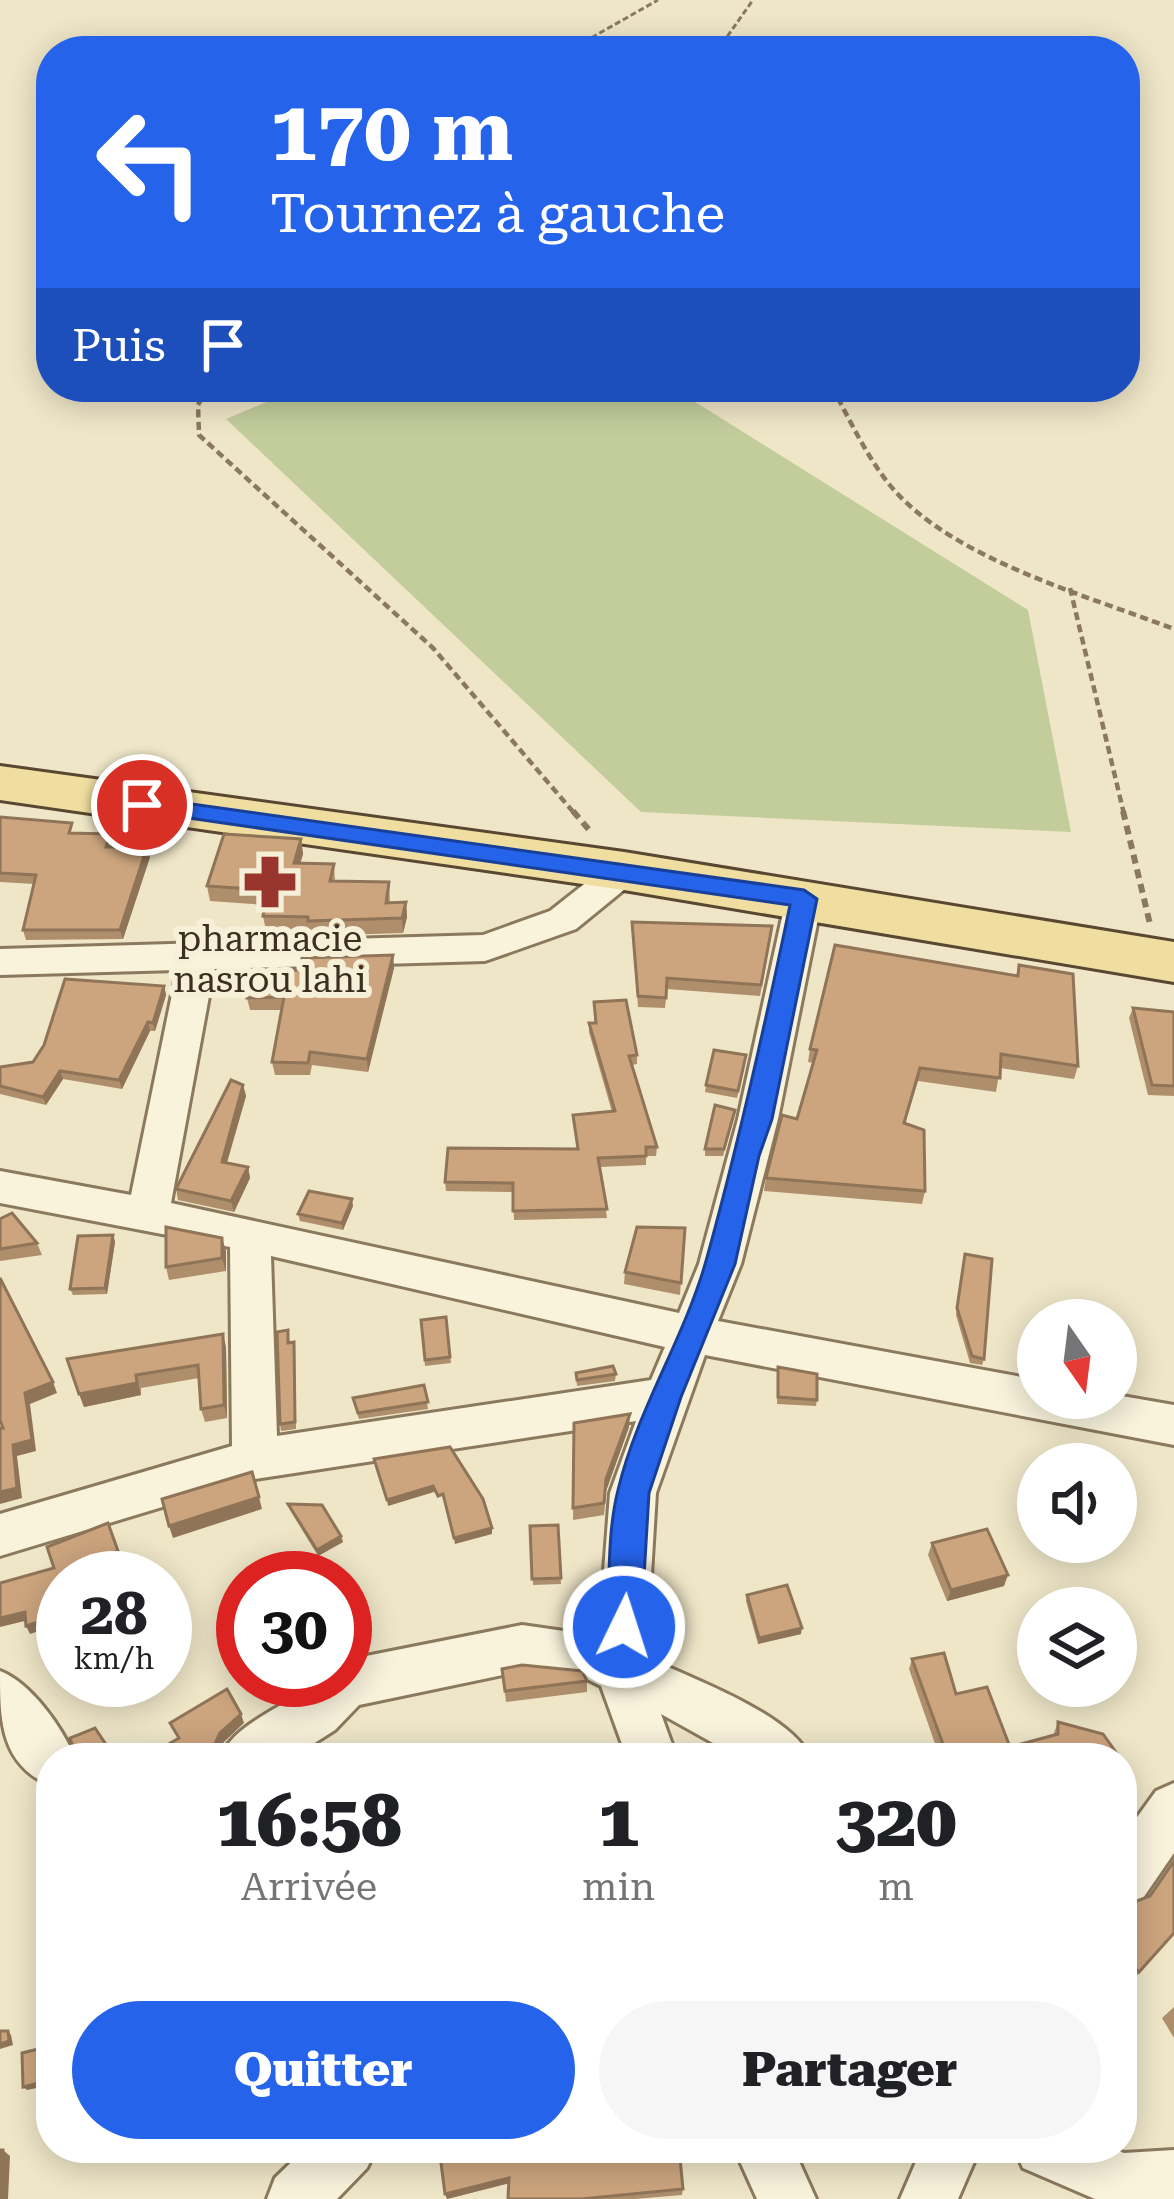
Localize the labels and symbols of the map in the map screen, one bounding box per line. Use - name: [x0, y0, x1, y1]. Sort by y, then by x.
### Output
- pin: [91, 754, 193, 856]
- pharmacy icon: pharmacie nasrou lahi: [241, 853, 299, 911]
- place label: pharmacie nasrou lahi: [173, 918, 367, 1001]
- north arrow: [1017, 1299, 1137, 1419]
- speed limit sign: 30: [216, 1551, 372, 1707]
- position arrow: [561, 1564, 687, 1690]

